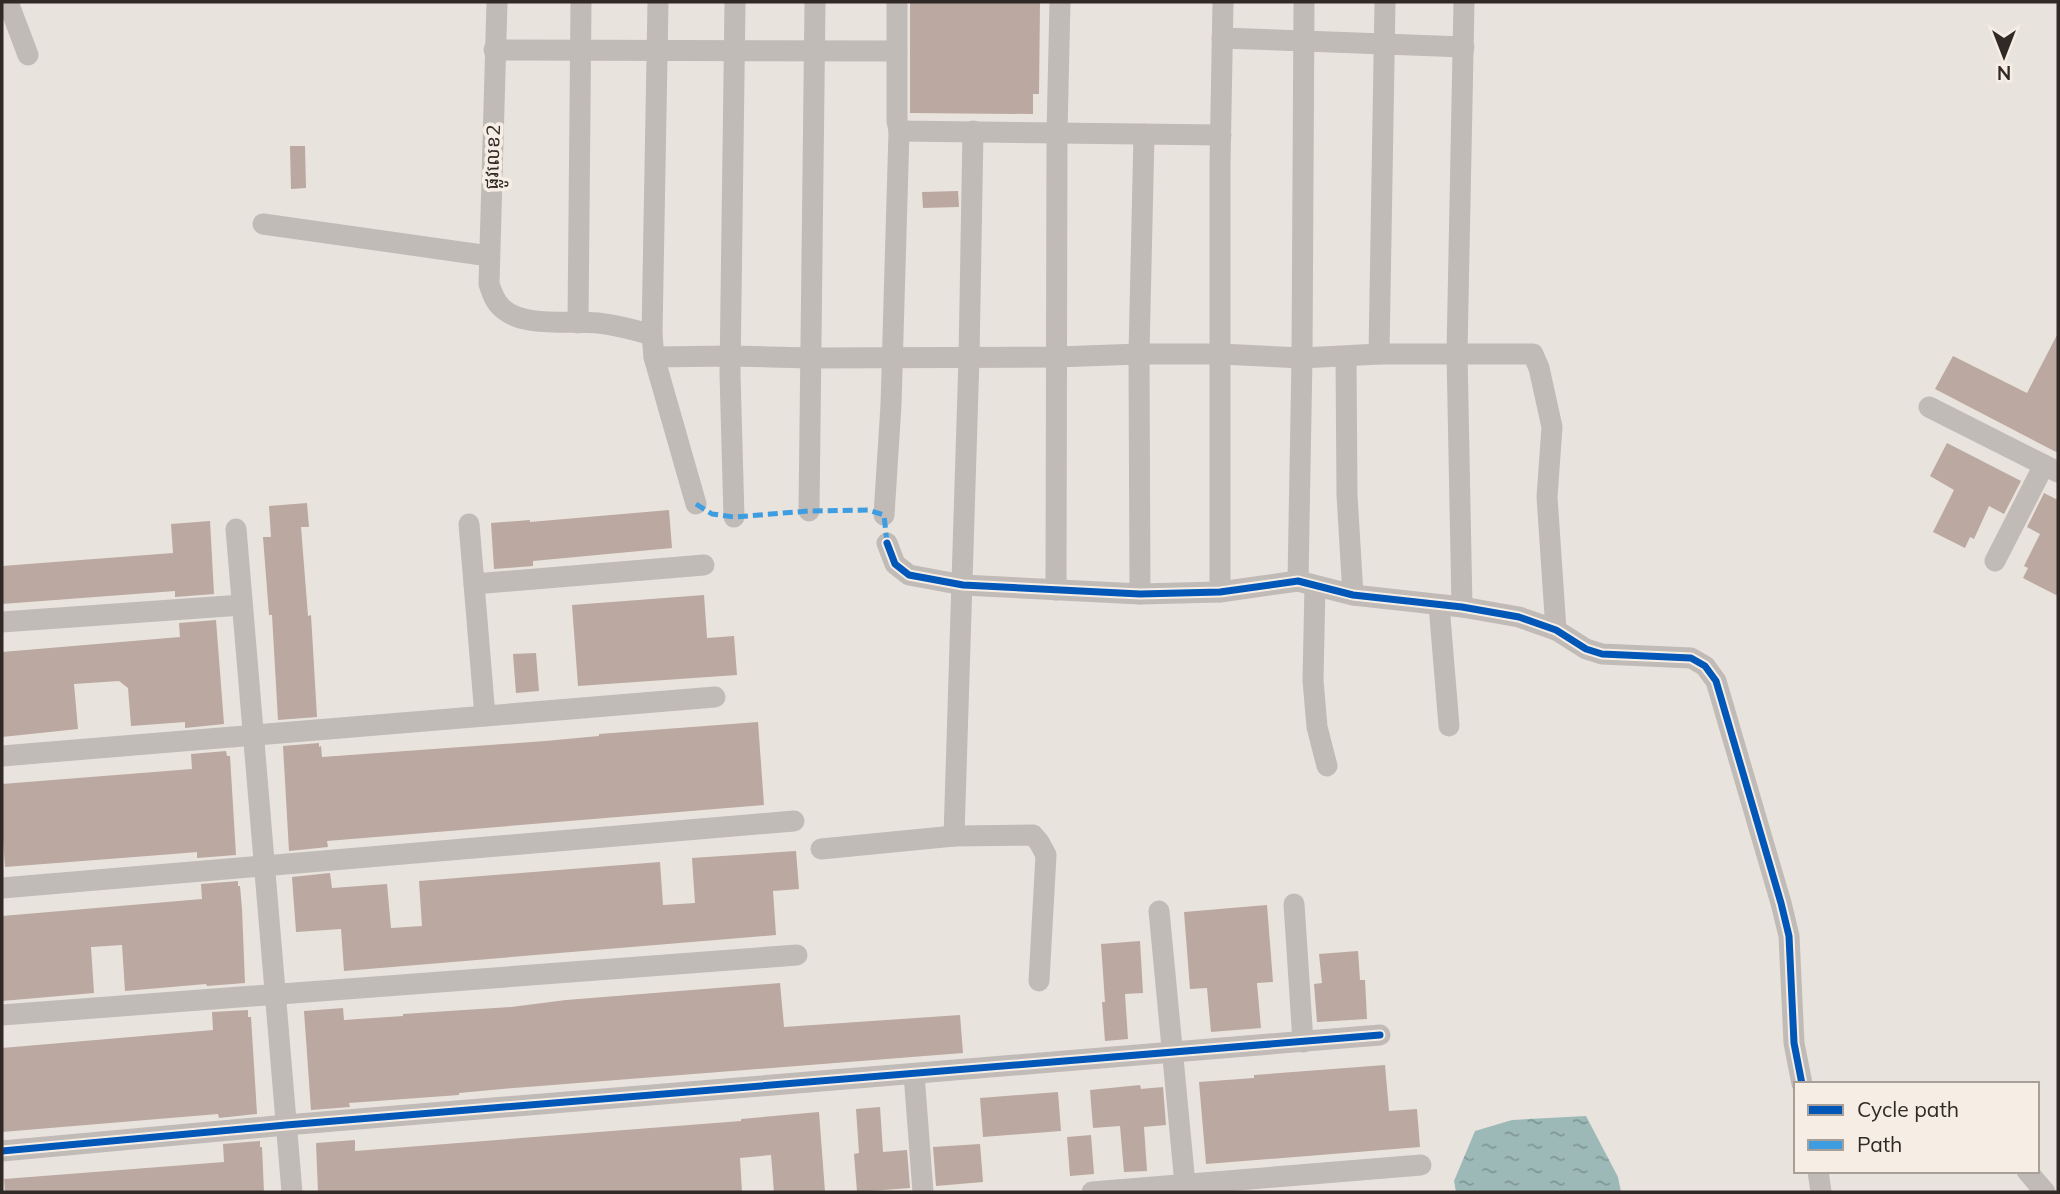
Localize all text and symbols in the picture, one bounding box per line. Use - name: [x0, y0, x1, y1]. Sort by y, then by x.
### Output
- north arrow: [1969, 21, 2039, 91]
- text: N: [1997, 61, 2011, 85]
- street label: ផ្លូវលេខ2: [479, 124, 511, 190]
- legend: [1794, 1082, 2039, 1173]
- text: Cycle path: [1857, 1096, 1959, 1122]
- text: Path: [1857, 1131, 1902, 1157]

